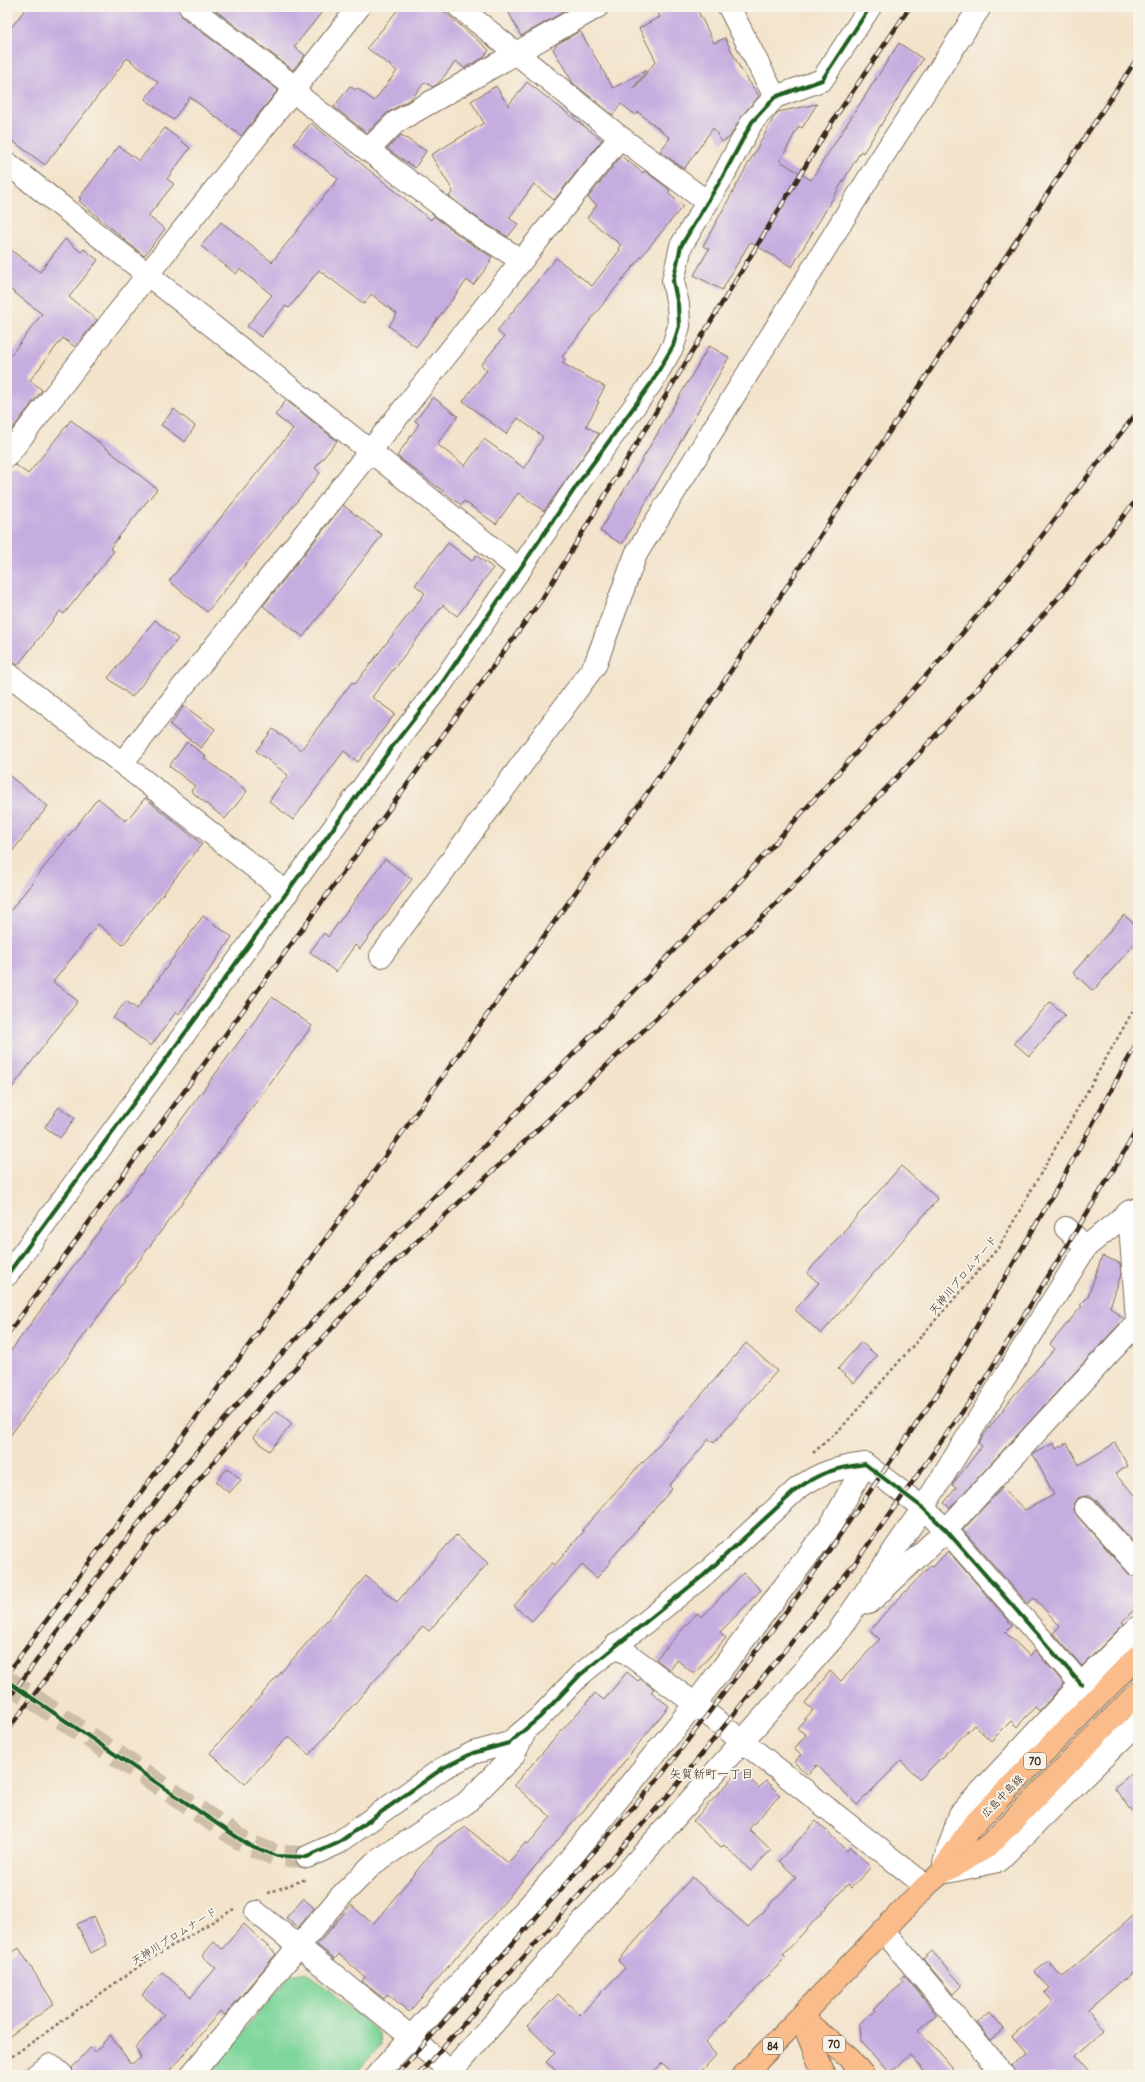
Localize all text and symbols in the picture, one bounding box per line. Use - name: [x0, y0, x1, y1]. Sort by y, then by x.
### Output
- street label: 天神川プロムナード: [927, 1233, 1000, 1317]
- road number: 70: [1024, 1753, 1046, 1769]
- district label: 矢賀新町一丁目: [669, 1767, 753, 1782]
- street label: 広島中島線: [979, 1772, 1026, 1821]
- street label: 天神川プロムナード: [129, 1905, 220, 1968]
- road number: 70: [823, 2036, 845, 2052]
- road number: 84: [763, 2038, 783, 2054]

